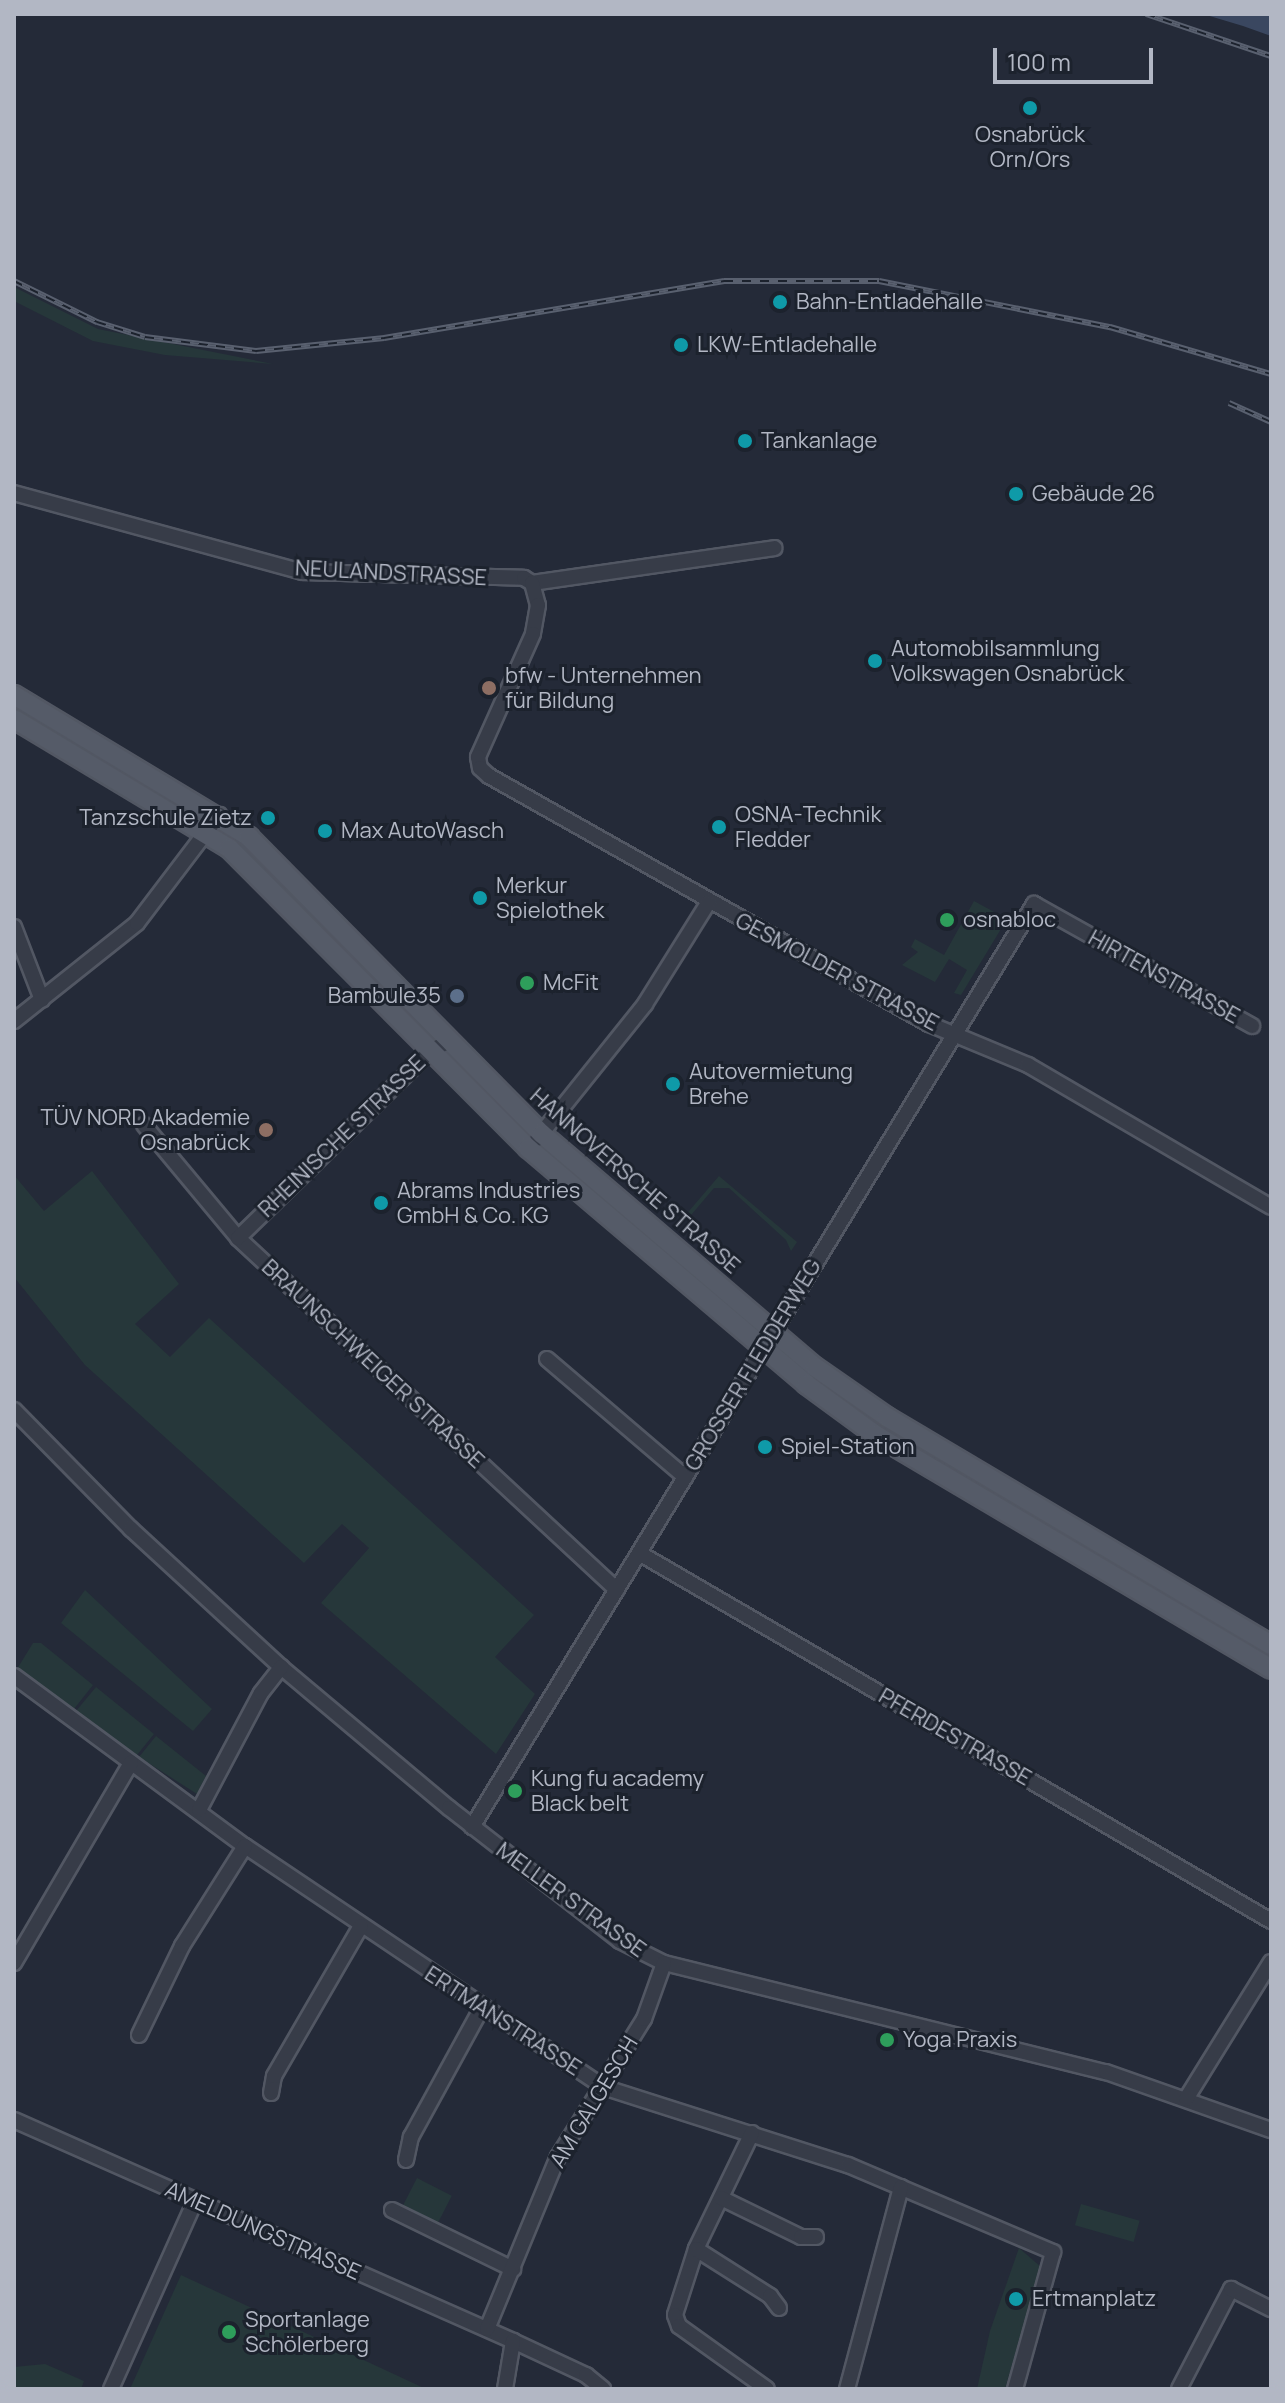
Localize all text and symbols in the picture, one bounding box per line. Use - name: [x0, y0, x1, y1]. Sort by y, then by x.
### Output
- scale bar: [997, 32, 1157, 82]
- text: 100 m: [1007, 45, 1071, 78]
- marker: Osnabrück Orn/Ors: [1021, 99, 1039, 117]
- place label: Osnabrück Orn/Ors: [975, 121, 1085, 172]
- place label: Bahn-Entladehalle: [796, 289, 983, 315]
- marker: Bahn-Entladehalle: [771, 293, 789, 311]
- place label: LKW-Entladehalle: [697, 332, 877, 358]
- marker: LKW-Entladehalle: [672, 336, 690, 354]
- place label: Tankanlage: [761, 428, 877, 454]
- marker: Tankanlage: [736, 432, 754, 450]
- place label: Gebäude 26: [1032, 481, 1155, 507]
- marker: Gebäude 26: [1007, 485, 1025, 503]
- street label: NEULANDSTRASSE: [294, 555, 488, 591]
- place label: Automobilsammlung Volkswagen Osnabrück: [891, 635, 1124, 686]
- marker: Automobilsammlung Volkswagen Osnabrück: [866, 652, 884, 670]
- place label: bfw - Unternehmen für Bildung: [505, 662, 702, 714]
- marker: bfw - Unternehmen für Bildung: [480, 679, 498, 697]
- place label: OSNA-Technik Fledder: [735, 801, 881, 852]
- place label: Tanzschule Zietz: [79, 805, 252, 831]
- marker: Tanzschule Zietz: [259, 809, 277, 827]
- place label: Max AutoWasch: [341, 818, 504, 844]
- marker: OSNA-Technik Fledder: [710, 818, 728, 836]
- marker: Max AutoWasch: [316, 822, 334, 840]
- place label: Merkur Spielothek: [496, 872, 604, 924]
- marker: Merkur Spielothek: [471, 889, 489, 907]
- street label: GESMOLDER STRASSE: [731, 907, 943, 1037]
- place label: osnabloc: [963, 907, 1056, 933]
- marker: osnabloc: [938, 911, 956, 929]
- street label: HIRTENSTRASSE: [1084, 925, 1244, 1029]
- place label: McFit: [543, 970, 599, 996]
- marker: McFit: [518, 974, 536, 992]
- place label: Bambule35: [328, 983, 441, 1009]
- marker: Bambule35: [448, 987, 466, 1005]
- street label: RHEINISCHE STRASSE: [253, 1049, 431, 1223]
- place label: Autovermietung Brehe: [689, 1058, 853, 1110]
- marker: Autovermietung Brehe: [664, 1075, 682, 1093]
- street label: HANNOVERSCHE STRASSE: [525, 1083, 745, 1279]
- place label: TÜV NORD Akademie Osnabrück: [40, 1104, 250, 1156]
- marker: TÜV NORD Akademie Osnabrück: [257, 1121, 275, 1139]
- place label: Abrams Industries GmbH & Co. KG: [397, 1177, 580, 1228]
- marker: Abrams Industries GmbH & Co. KG: [372, 1194, 390, 1212]
- street label: BRAUNSCHWEIGER STRASSE: [256, 1254, 490, 1474]
- street label: GROSSER FLEDDERWEG: [679, 1254, 827, 1476]
- place label: Spiel-Station: [781, 1434, 915, 1460]
- marker: Spiel-Station: [756, 1438, 774, 1456]
- street label: PFERDESTRASSE: [874, 1683, 1036, 1791]
- place label: Kung fu academy Black belt: [531, 1765, 704, 1816]
- marker: Kung fu academy Black belt: [506, 1782, 524, 1800]
- street label: MELLER STRASSE: [491, 1837, 651, 1963]
- street label: ERTMANSTRASSE: [420, 1961, 586, 2081]
- place label: Yoga Praxis: [903, 2027, 1017, 2053]
- marker: Yoga Praxis: [878, 2031, 896, 2049]
- street label: AM GALGESCH: [544, 2032, 644, 2172]
- street label: AMELDUNGSTRASSE: [161, 2176, 365, 2286]
- place label: Ertmanplatz: [1032, 2286, 1156, 2312]
- marker: Ertmanplatz: [1007, 2290, 1025, 2308]
- place label: Sportanlage Schölerberg: [245, 2306, 370, 2358]
- marker: Sportanlage Schölerberg: [220, 2323, 238, 2341]

